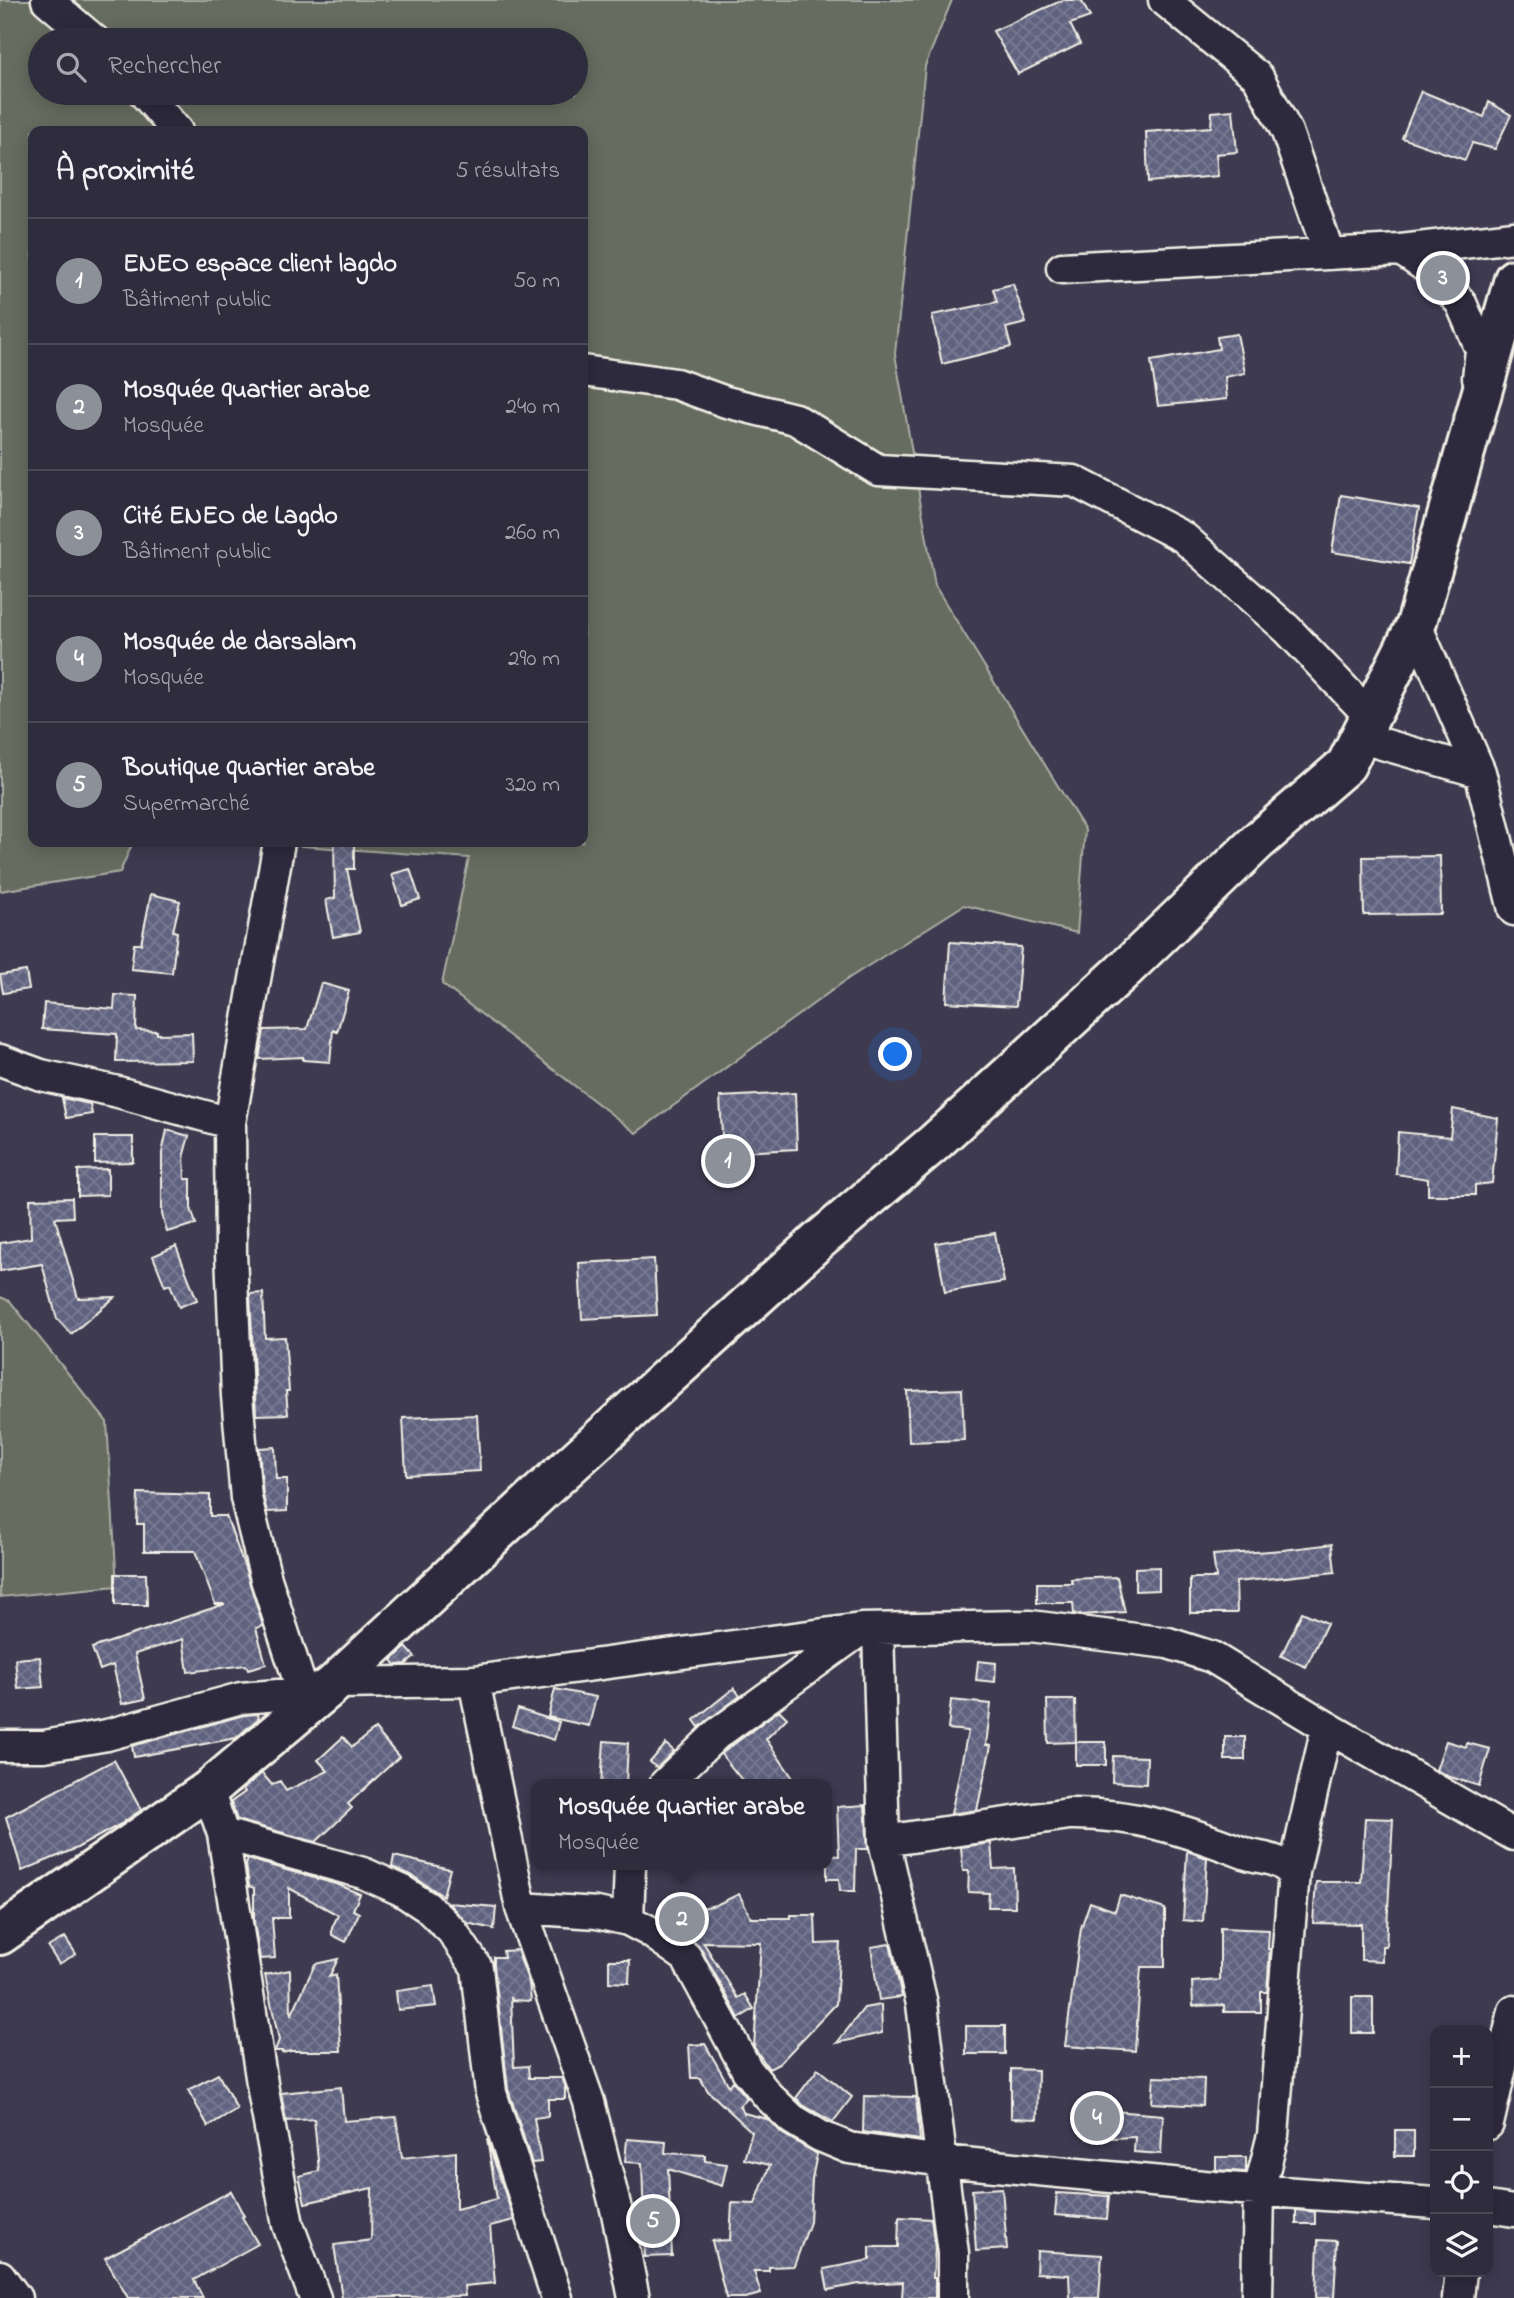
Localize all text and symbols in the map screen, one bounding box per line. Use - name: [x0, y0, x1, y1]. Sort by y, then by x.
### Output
- search box: [28, 28, 588, 105]
- icon: search: [52, 48, 90, 86]
- text: Rechercher: [108, 48, 221, 86]
- text: À proximité: [56, 150, 194, 194]
- text: 5 résultats: [455, 155, 560, 188]
- text: ENEO espace client lagdo: [123, 246, 397, 284]
- pin: 3: [1420, 252, 1466, 304]
- text: 1: [75, 265, 83, 298]
- text: 50 m: [513, 265, 560, 298]
- text: Bâtiment public: [123, 284, 271, 317]
- text: Mosquée quartier arabe: [123, 372, 370, 410]
- text: 2: [73, 391, 85, 424]
- text: 240 m: [506, 391, 560, 424]
- text: Mosquée: [123, 410, 204, 443]
- text: Cité ENEO de Lagdo: [123, 498, 338, 536]
- text: 3: [74, 517, 84, 550]
- text: 260 m: [505, 517, 560, 550]
- text: Bâtiment public: [123, 536, 271, 569]
- text: Mosquée de darsalam: [123, 624, 356, 662]
- text: 4: [74, 643, 84, 676]
- text: 290 m: [508, 643, 560, 676]
- text: Mosquée: [123, 662, 204, 695]
- text: Boutique quartier arabe: [123, 750, 375, 788]
- text: 5: [72, 769, 86, 802]
- text: 320 m: [506, 769, 560, 802]
- text: Supermarché: [123, 788, 250, 821]
- your location: [878, 1037, 912, 1071]
- pin: 1: [705, 1135, 751, 1187]
- popup: [531, 1779, 832, 1870]
- text: Mosquée quartier arabe: [558, 1789, 805, 1827]
- text: Mosquée: [558, 1827, 639, 1860]
- pin: 2: [659, 1893, 705, 1945]
- map controls: [1430, 2025, 1493, 2277]
- button: +: [1430, 2025, 1493, 2088]
- button: −: [1430, 2088, 1493, 2151]
- pin: 4: [1074, 2092, 1120, 2144]
- button: locate: [1430, 2151, 1493, 2214]
- pin: 5: [630, 2195, 676, 2247]
- button: layers: [1430, 2214, 1493, 2277]

